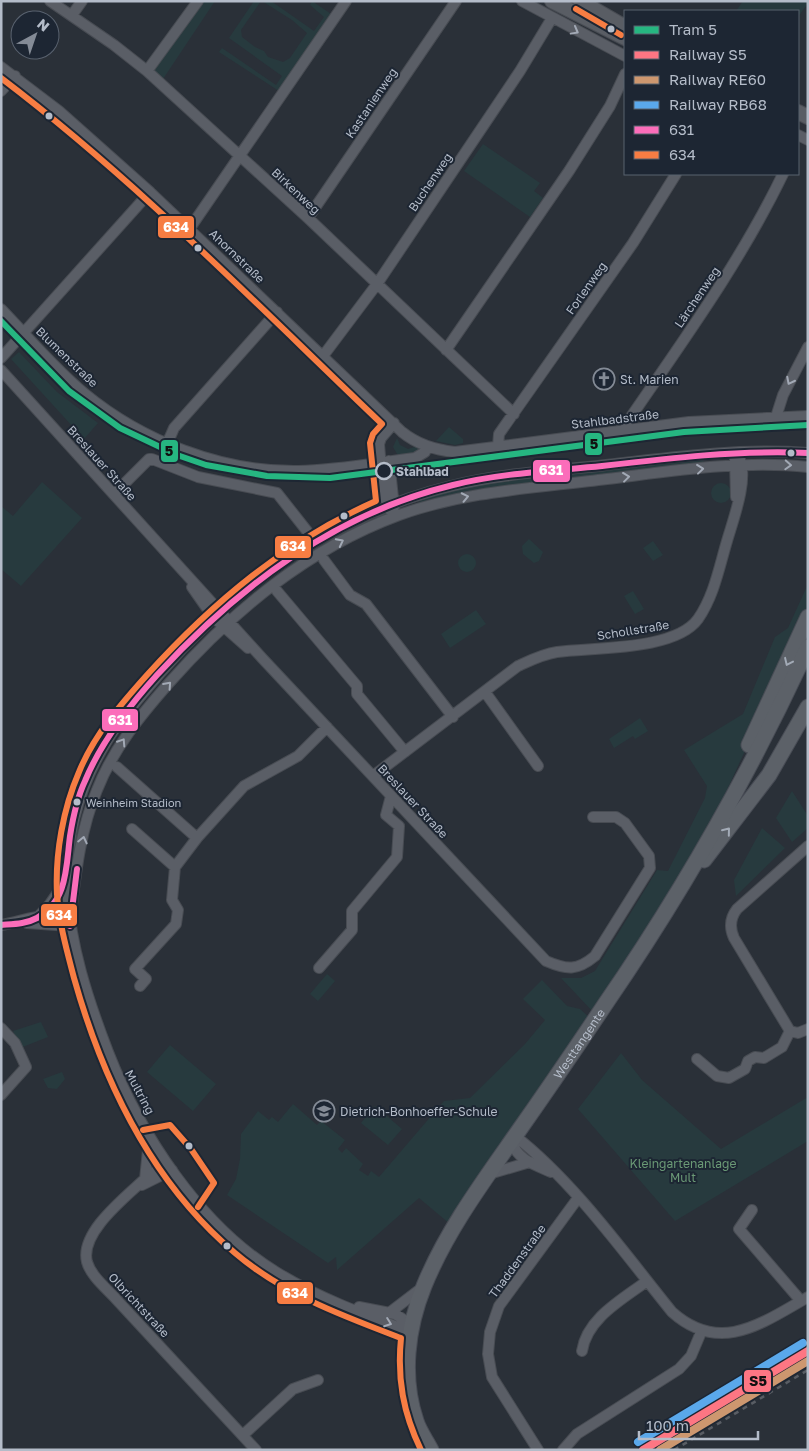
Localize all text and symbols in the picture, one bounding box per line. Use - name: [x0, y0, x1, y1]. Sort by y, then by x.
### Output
- north arrow: [10, 10, 60, 60]
- legend: [624, 10, 799, 175]
- text: N: [34, 15, 53, 35]
- text: Tram 5: [669, 20, 717, 38]
- unlabelled marker: [606, 24, 616, 34]
- one-way arrow: [570, 25, 579, 35]
- text: Railway S5: [669, 45, 747, 63]
- street label: Kastanienweg: [342, 65, 400, 141]
- text: Railway RE60: [669, 70, 766, 88]
- text: Railway RB68: [669, 95, 767, 113]
- unlabelled marker: [44, 111, 54, 121]
- text: 631: [669, 120, 694, 138]
- text: 634: [669, 145, 696, 163]
- street label: Buchenweg: [405, 150, 455, 214]
- street label: Birkenweg: [269, 165, 323, 217]
- line badge: 634: [157, 215, 195, 239]
- text: 634: [163, 218, 189, 235]
- street label: Ahornstraße: [206, 226, 268, 286]
- unlabelled marker: [193, 243, 203, 253]
- street label: Forlenweg: [562, 259, 610, 317]
- street label: Lärchenweg: [671, 264, 723, 330]
- street label: Blumenstraße: [33, 324, 101, 390]
- church icon: St. Marien: [592, 367, 616, 391]
- place label: St. Marien: [620, 372, 679, 387]
- one-way arrow: [786, 376, 796, 385]
- street label: Stahlbadstraße: [570, 406, 660, 432]
- street label: Breslauer Straße: [64, 422, 140, 504]
- line badge: 5: [584, 432, 603, 456]
- text: 5: [590, 435, 599, 452]
- line badge: 5: [160, 439, 179, 463]
- text: 5: [165, 442, 174, 459]
- unlabelled marker: [786, 448, 796, 458]
- line badge: 631: [532, 459, 571, 483]
- one-way arrow: [784, 460, 792, 471]
- text: 631: [539, 461, 563, 478]
- marker: Stahlbad: [375, 462, 393, 480]
- place label: Stahlbad: [396, 464, 449, 479]
- one-way arrow: [696, 464, 704, 475]
- one-way arrow: [623, 472, 631, 483]
- one-way arrow: [461, 493, 470, 503]
- unlabelled marker: [339, 511, 349, 521]
- line badge: 634: [274, 535, 312, 559]
- text: 634: [280, 537, 306, 554]
- one-way arrow: [334, 538, 343, 548]
- street label: Schollstraße: [596, 617, 670, 643]
- one-way arrow: [784, 657, 794, 666]
- one-way arrow: [162, 682, 170, 691]
- line badge: 631: [101, 708, 139, 732]
- text: 631: [108, 711, 132, 728]
- one-way arrow: [116, 738, 125, 748]
- street label: Breslauer Straße: [375, 761, 451, 841]
- place label: Weinheim Stadion: [86, 796, 181, 809]
- marker: Weinheim Stadion: [72, 797, 82, 807]
- one-way arrow: [722, 828, 730, 837]
- one-way arrow: [77, 836, 88, 845]
- line badge: 634: [40, 903, 78, 927]
- text: 634: [46, 906, 72, 923]
- street label: Westtangente: [550, 1006, 608, 1081]
- street label: Multring: [122, 1067, 158, 1117]
- school or university icon: Dietrich-Bonhoeffer-Schule: [312, 1099, 336, 1123]
- place label: Dietrich-Bonhoeffer-Schule: [340, 1104, 498, 1119]
- unlabelled marker: [184, 1141, 194, 1151]
- park label: Kleingartenanlage Mult: [630, 1156, 736, 1185]
- street label: Thaddenstraße: [485, 1221, 549, 1301]
- unlabelled marker: [222, 1241, 232, 1251]
- street label: Olbrichtstraße: [105, 1270, 173, 1340]
- line badge: 634: [276, 1281, 314, 1305]
- text: 634: [282, 1284, 308, 1301]
- one-way arrow: [383, 1317, 392, 1327]
- line badge: S5: [743, 1369, 772, 1393]
- text: S5: [749, 1372, 767, 1389]
- scale bar: [639, 1408, 758, 1440]
- text: 100 m: [646, 1416, 689, 1434]

